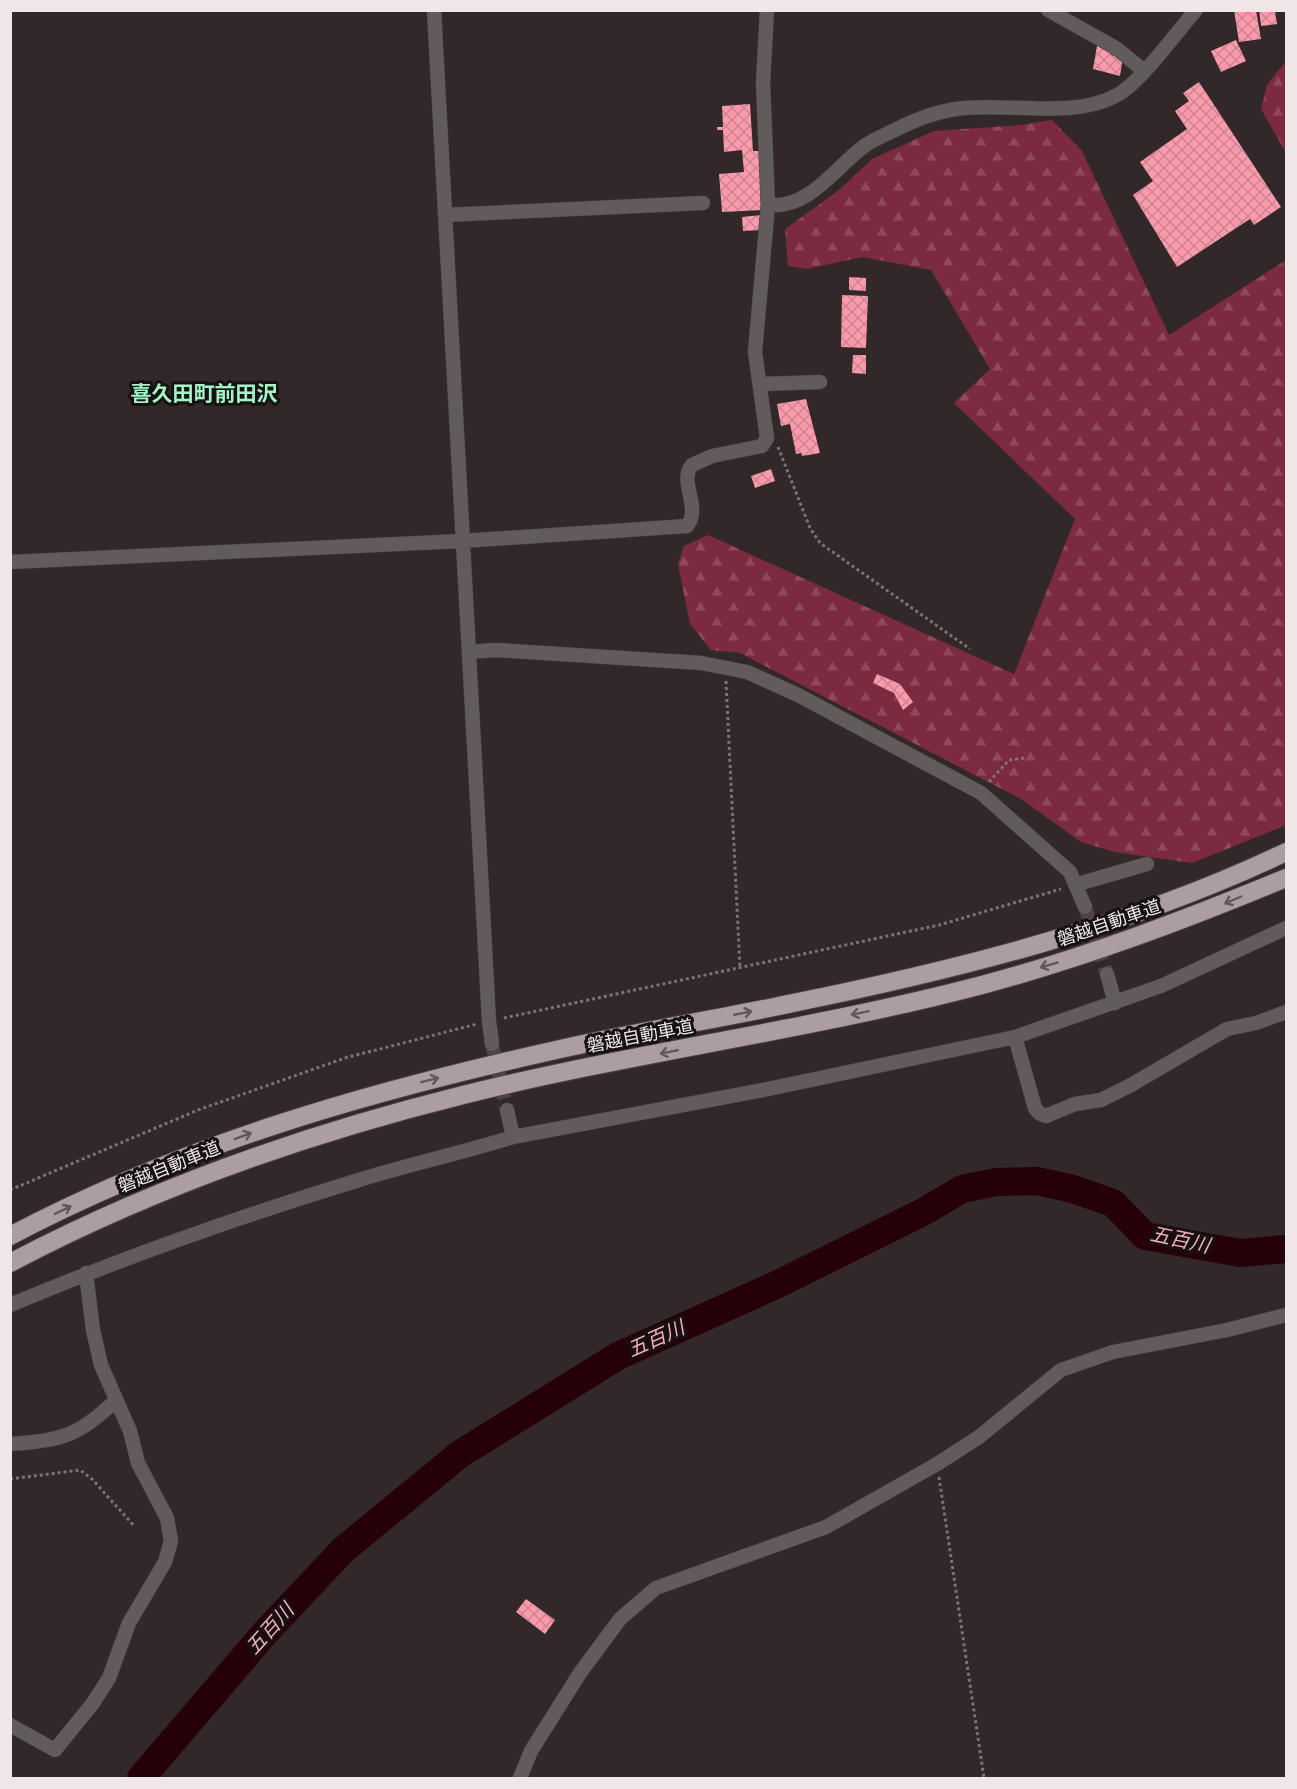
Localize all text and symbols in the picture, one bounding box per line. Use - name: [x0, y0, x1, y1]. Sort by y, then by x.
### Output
- district label: 喜久田町前田沢: [131, 379, 278, 409]
- street label: 磐越自動車道: [1054, 893, 1164, 953]
- one-way arrow: [1224, 895, 1242, 906]
- one-way arrow: [1040, 960, 1059, 971]
- one-way arrow: [733, 1007, 753, 1018]
- one-way arrow: [851, 1008, 870, 1019]
- street label: 磐越自動車道: [585, 1013, 695, 1059]
- one-way arrow: [659, 1047, 679, 1058]
- one-way arrow: [420, 1073, 439, 1085]
- one-way arrow: [233, 1129, 252, 1140]
- street label: 磐越自動車道: [114, 1135, 224, 1199]
- one-way arrow: [53, 1204, 71, 1216]
- water label: 五百川: [1148, 1220, 1214, 1261]
- water label: 五百川: [623, 1313, 691, 1364]
- water label: 五百川: [239, 1596, 302, 1661]

